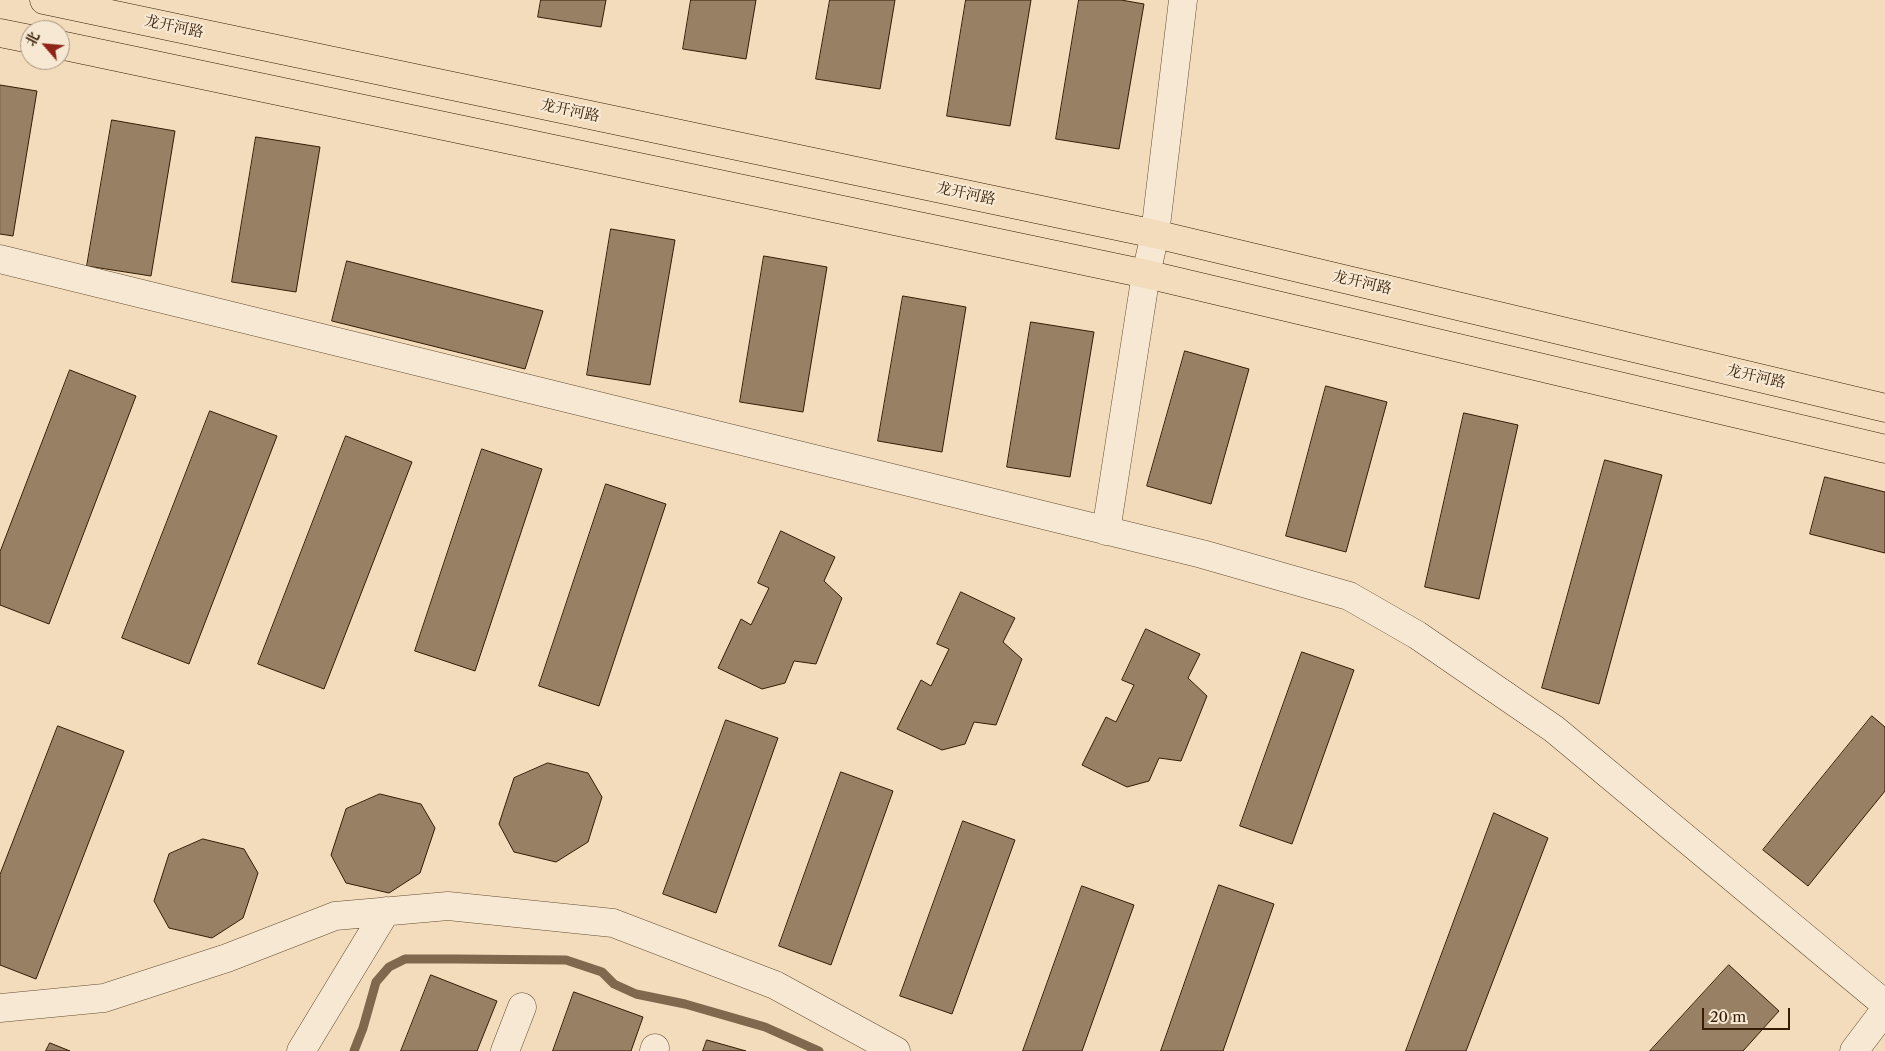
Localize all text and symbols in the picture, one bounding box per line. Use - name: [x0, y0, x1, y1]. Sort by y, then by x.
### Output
- street label: 龙开河路: [143, 12, 205, 42]
- north arrow: [20, 20, 70, 70]
- text: 北: [21, 28, 44, 49]
- street label: 龙开河路: [539, 96, 601, 126]
- street label: 龙开河路: [935, 179, 997, 209]
- street label: 龙开河路: [1331, 267, 1393, 299]
- street label: 龙开河路: [1725, 361, 1787, 393]
- scale bar: [1705, 998, 1792, 1030]
- text: 20 m: [1710, 1007, 1746, 1026]

